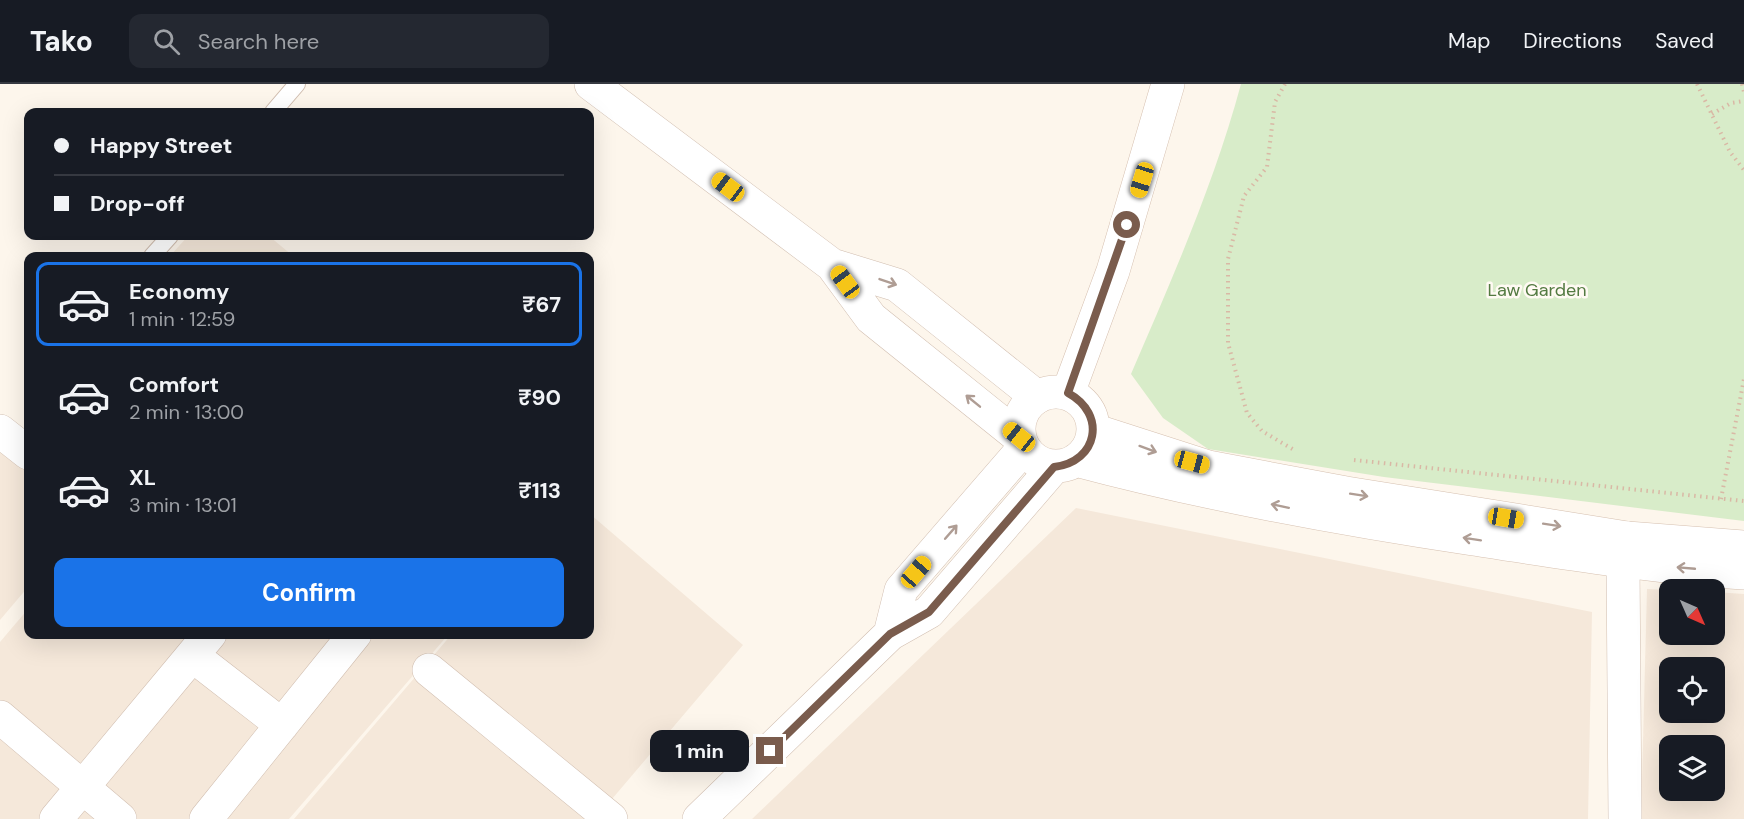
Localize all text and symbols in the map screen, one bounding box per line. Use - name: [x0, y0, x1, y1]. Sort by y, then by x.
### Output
- search box: [129, 14, 549, 68]
- text: Tako: [30, 23, 93, 60]
- icon: search: [150, 25, 183, 58]
- text: Search here: [198, 27, 319, 56]
- text: Map: [1448, 27, 1490, 55]
- text: Directions: [1523, 27, 1622, 55]
- text: Saved: [1655, 27, 1714, 55]
- text: Happy Street: [90, 131, 232, 160]
- car: [1128, 160, 1156, 200]
- car: [708, 169, 748, 205]
- text: Drop-off: [90, 189, 185, 218]
- route start: [1113, 211, 1140, 238]
- car: [827, 262, 863, 302]
- icon: car: [57, 277, 111, 331]
- text: Economy: [129, 277, 229, 306]
- one-way arrow: [878, 278, 897, 289]
- park label: Law Garden: [1487, 278, 1587, 302]
- text: ₹67: [522, 290, 561, 319]
- text: 1 min · 12:59: [129, 306, 235, 332]
- icon: car: [57, 370, 111, 424]
- text: Comfort: [129, 370, 219, 399]
- text: ₹90: [518, 383, 561, 412]
- one-way arrow: [965, 394, 981, 407]
- text: 2 min · 13:00: [129, 399, 244, 425]
- car: [999, 419, 1039, 455]
- one-way arrow: [1138, 445, 1157, 456]
- car: [1172, 449, 1212, 475]
- icon: car: [57, 463, 111, 517]
- text: XL: [129, 463, 156, 492]
- text: ₹113: [518, 476, 561, 505]
- one-way arrow: [1349, 490, 1369, 501]
- text: 3 min · 13:01: [129, 492, 237, 518]
- one-way arrow: [1270, 500, 1290, 511]
- car: [1487, 506, 1525, 530]
- one-way arrow: [1542, 519, 1561, 530]
- one-way arrow: [943, 525, 957, 541]
- one-way arrow: [1463, 533, 1482, 544]
- car: [897, 553, 935, 591]
- button: Confirm: [54, 558, 564, 627]
- one-way arrow: [1676, 563, 1696, 574]
- north arrow: [1659, 579, 1725, 645]
- map controls: [1659, 579, 1725, 801]
- button: locate: [1659, 657, 1725, 723]
- callout: 1 min: [650, 730, 749, 772]
- button: layers: [1659, 735, 1725, 801]
- route end: [756, 737, 783, 764]
- text: 1 min: [675, 738, 724, 764]

